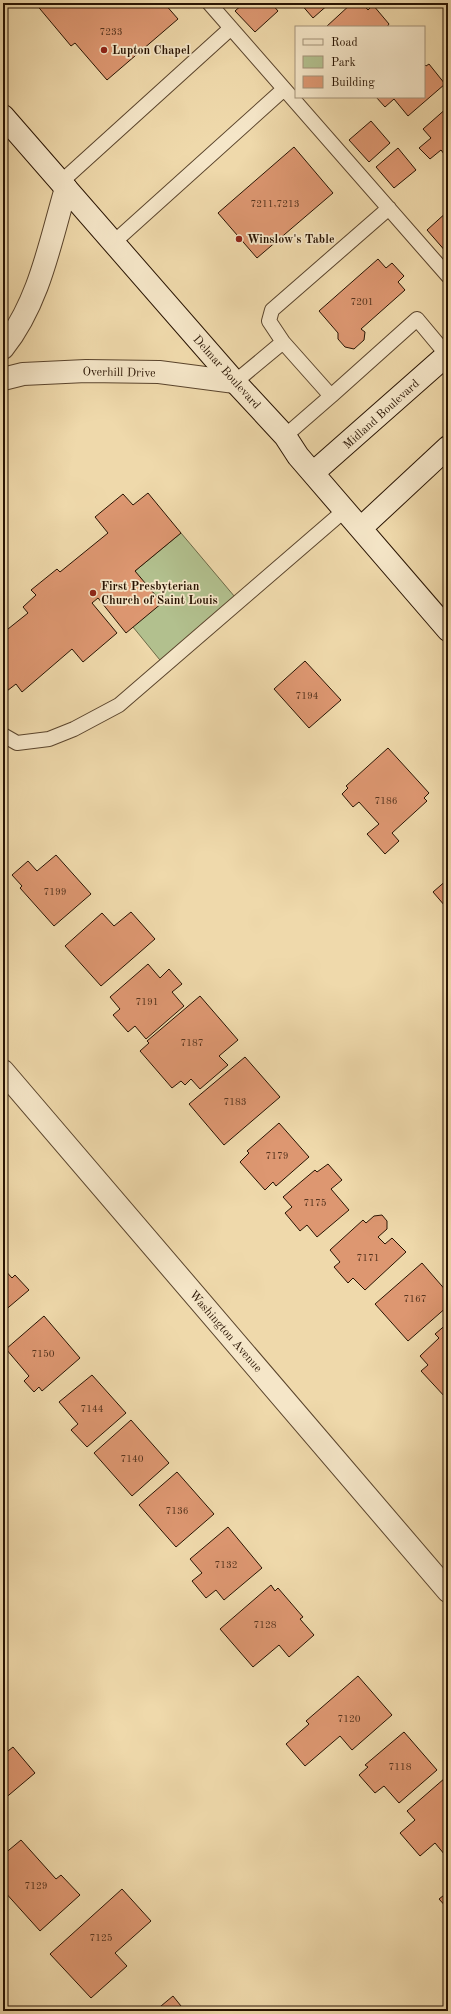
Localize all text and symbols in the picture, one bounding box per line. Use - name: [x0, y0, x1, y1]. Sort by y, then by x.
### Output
- legend: [295, 26, 425, 98]
- house number: 7233: [99, 27, 123, 37]
- text: Road: [331, 37, 358, 49]
- marker: Lupton Chapel: [99, 45, 109, 55]
- place label: Lupton Chapel: [112, 45, 191, 57]
- text: Park: [331, 57, 356, 69]
- text: Building: [331, 77, 375, 89]
- house number: 7211,7213: [250, 199, 300, 209]
- marker: Winslow's Table: [234, 234, 244, 244]
- place label: Winslow's Table: [247, 234, 335, 246]
- house number: 7201: [350, 297, 374, 307]
- street label: Delmar Boulevard: [190, 334, 262, 412]
- street label: Overhill Drive: [82, 366, 156, 380]
- street label: Midland Boulevard: [341, 378, 422, 452]
- place label: First Presbyterian Church of Saint Louis: [101, 581, 218, 607]
- marker: First Presbyterian Church of Saint Louis: [88, 588, 98, 598]
- house number: 7194: [295, 691, 319, 701]
- house number: 7186: [374, 796, 398, 806]
- house number: 7199: [43, 887, 67, 897]
- house number: 7191: [135, 997, 159, 1007]
- house number: 7187: [180, 1038, 204, 1048]
- house number: 7183: [223, 1097, 247, 1107]
- house number: 7179: [265, 1151, 289, 1161]
- house number: 7175: [303, 1198, 327, 1208]
- house number: 7171: [356, 1253, 380, 1263]
- street label: Washington Avenue: [187, 1289, 264, 1375]
- house number: 7167: [403, 1294, 427, 1304]
- house number: 7150: [31, 1349, 55, 1359]
- house number: 7144: [80, 1404, 104, 1414]
- house number: 7140: [120, 1454, 144, 1464]
- house number: 7136: [165, 1506, 189, 1516]
- house number: 7132: [214, 1560, 238, 1570]
- house number: 7128: [253, 1620, 277, 1630]
- house number: 7120: [337, 1714, 361, 1724]
- house number: 7118: [388, 1762, 412, 1772]
- house number: 7129: [24, 1881, 48, 1891]
- house number: 7125: [89, 1933, 113, 1943]

